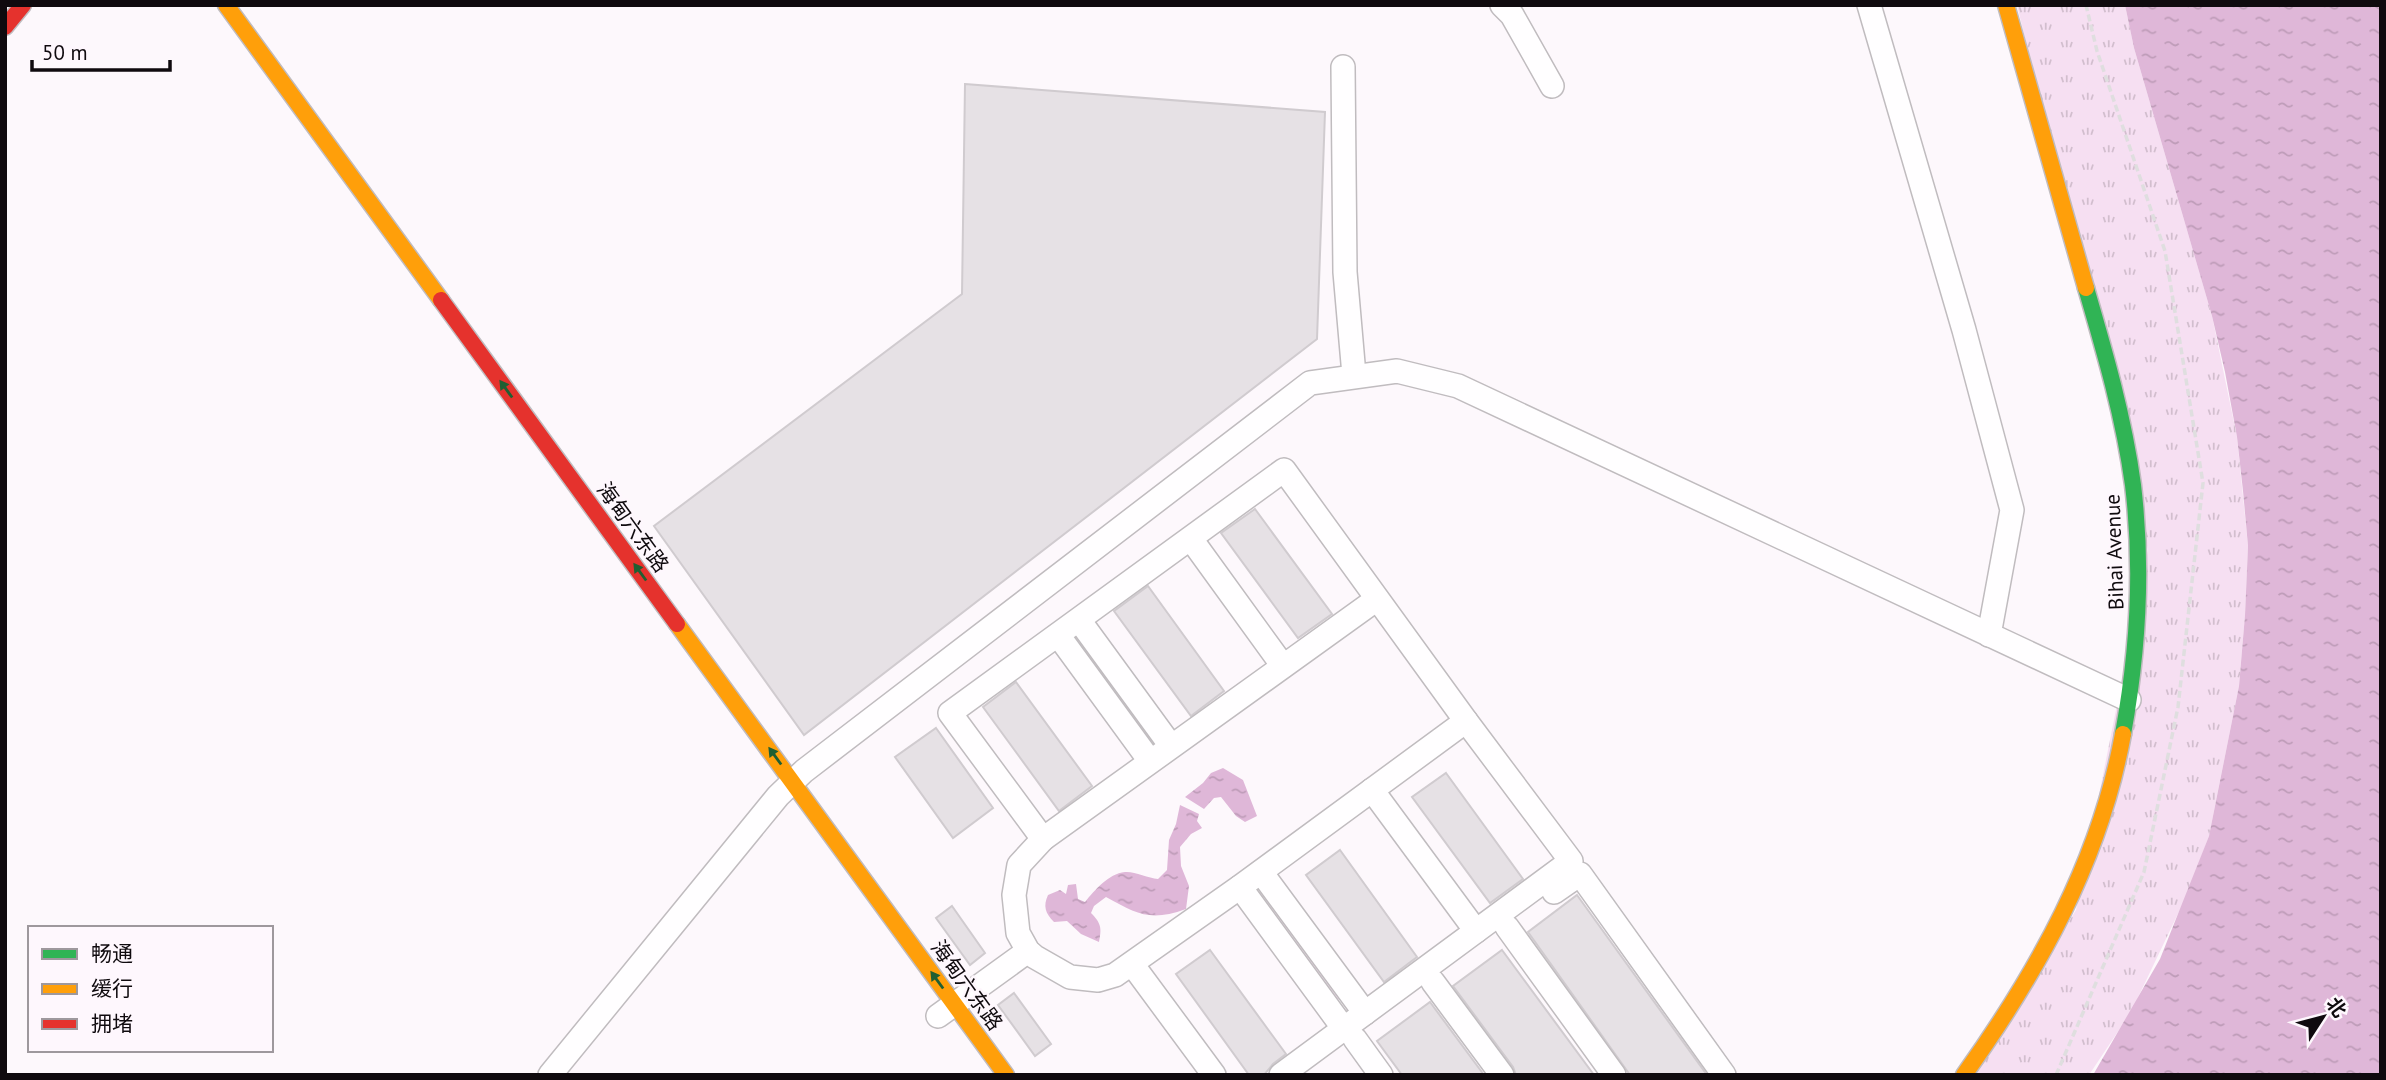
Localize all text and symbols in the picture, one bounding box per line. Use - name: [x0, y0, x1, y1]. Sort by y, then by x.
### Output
- scale bar: [32, 28, 170, 72]
- text: 50 m: [42, 39, 88, 66]
- one-way arrow: [499, 380, 513, 398]
- street label: 海甸六东路: [591, 477, 675, 577]
- street label: Bihai Avenue: [2098, 494, 2130, 610]
- one-way arrow: [633, 564, 648, 582]
- one-way arrow: [768, 747, 782, 765]
- legend: [28, 926, 273, 1052]
- street label: 海甸六东路: [925, 935, 1009, 1035]
- text: 畅通: [91, 940, 133, 967]
- one-way arrow: [931, 971, 945, 989]
- text: 缓行: [91, 975, 133, 1002]
- north arrow: [2288, 982, 2358, 1052]
- text: 北: [2321, 992, 2352, 1022]
- text: 拥堵: [91, 1010, 133, 1037]

